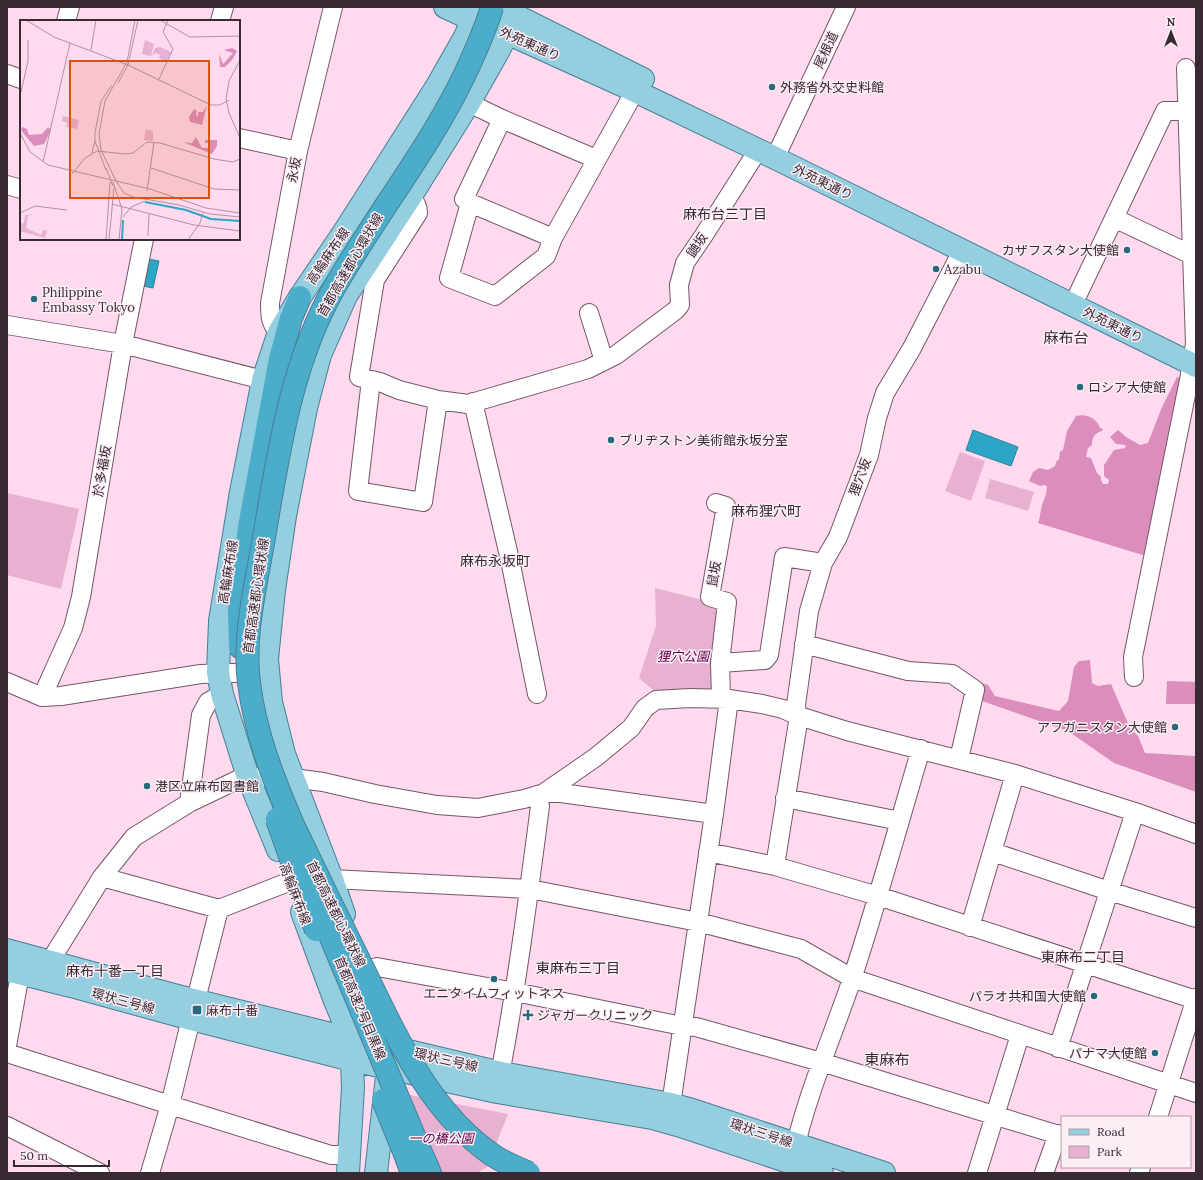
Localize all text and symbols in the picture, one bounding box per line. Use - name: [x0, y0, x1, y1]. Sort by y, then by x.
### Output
- north arrow: [1151, 12, 1191, 52]
- text: N: [1167, 15, 1176, 29]
- inset map: [20, 20, 240, 240]
- street label: 外苑東通り: [497, 23, 563, 65]
- street label: 尾根道: [810, 29, 842, 71]
- place label: 外務省外交史料館: [780, 79, 884, 96]
- marker: 外務省外交史料館: [767, 82, 777, 92]
- street label: 永坂: [283, 156, 305, 184]
- street label: 外苑東通り: [790, 160, 856, 204]
- district label: 麻布台三丁目: [683, 205, 767, 223]
- street label: 首都高速都心環状線: [313, 210, 387, 320]
- street label: 高輪麻布線: [303, 224, 353, 288]
- street label: 鼬坂: [683, 229, 711, 261]
- place label: カザフスタン大使館: [1002, 242, 1119, 259]
- marker: カザフスタン大使館: [1122, 245, 1132, 255]
- place label: Azabu: [943, 261, 981, 278]
- marker: Azabu: [931, 264, 941, 274]
- place label: Philippine Embassy Tokyo: [42, 284, 135, 316]
- marker: Philippine Embassy Tokyo: [29, 294, 39, 304]
- street label: 外苑東通り: [1080, 303, 1146, 347]
- district label: 麻布台: [1043, 328, 1089, 347]
- place label: ロシア大使館: [1088, 379, 1166, 396]
- marker: ロシア大使館: [1075, 382, 1085, 392]
- place label: ブリヂストン美術館永坂分室: [619, 432, 788, 449]
- marker: ブリヂストン美術館永坂分室: [606, 435, 616, 445]
- street label: 於多福坂: [89, 444, 115, 498]
- street label: 狸穴坂: [845, 456, 875, 498]
- district label: 麻布狸穴町: [731, 502, 801, 520]
- street label: 首都高速都心環状線: [239, 537, 273, 655]
- street label: 高輪麻布線: [215, 539, 241, 605]
- district label: 麻布永坂町: [460, 552, 530, 570]
- street label: 鼠坂: [703, 560, 725, 588]
- park label: 狸穴公園: [657, 648, 711, 665]
- place label: アフガニスタン大使館: [1037, 719, 1167, 736]
- marker: アフガニスタン大使館: [1170, 722, 1180, 732]
- place label: 港区立麻布図書館: [155, 778, 259, 795]
- marker: 港区立麻布図書館: [142, 781, 152, 791]
- street label: 首都高速都心環状線: [303, 858, 369, 970]
- street label: 高輪麻布線: [275, 861, 315, 927]
- district label: 東麻布二丁目: [1041, 948, 1125, 966]
- street label: 首都高速2号目黒線: [330, 954, 390, 1062]
- district label: 東麻布三丁目: [536, 959, 620, 977]
- district label: 麻布十番一丁目: [66, 962, 164, 980]
- marker: エニタイムフィットネス: [489, 974, 499, 984]
- street label: 環状三号線: [89, 984, 157, 1018]
- place label: エニタイムフィットネス: [423, 985, 565, 1002]
- place label: パラオ共和国大使館: [969, 988, 1086, 1005]
- marker: パラオ共和国大使館: [1089, 991, 1099, 1001]
- place label: 麻布十番: [206, 1002, 258, 1019]
- marker: 麻布十番: [191, 1004, 203, 1016]
- place label: ジャガークリニック: [537, 1007, 653, 1024]
- marker: ジャガークリニック: [522, 1009, 534, 1021]
- street label: 環状三号線: [412, 1044, 480, 1076]
- place label: パナマ大使館: [1069, 1045, 1147, 1062]
- marker: パナマ大使館: [1150, 1048, 1160, 1058]
- district label: 東麻布: [864, 1050, 910, 1069]
- street label: 環状三号線: [727, 1115, 795, 1151]
- legend: [1061, 1116, 1191, 1168]
- text: Road: [1097, 1124, 1125, 1139]
- park label: 一の橋公園: [408, 1130, 475, 1147]
- scale bar: [14, 1142, 109, 1168]
- text: Park: [1097, 1144, 1123, 1159]
- text: 50 m: [20, 1148, 48, 1163]

